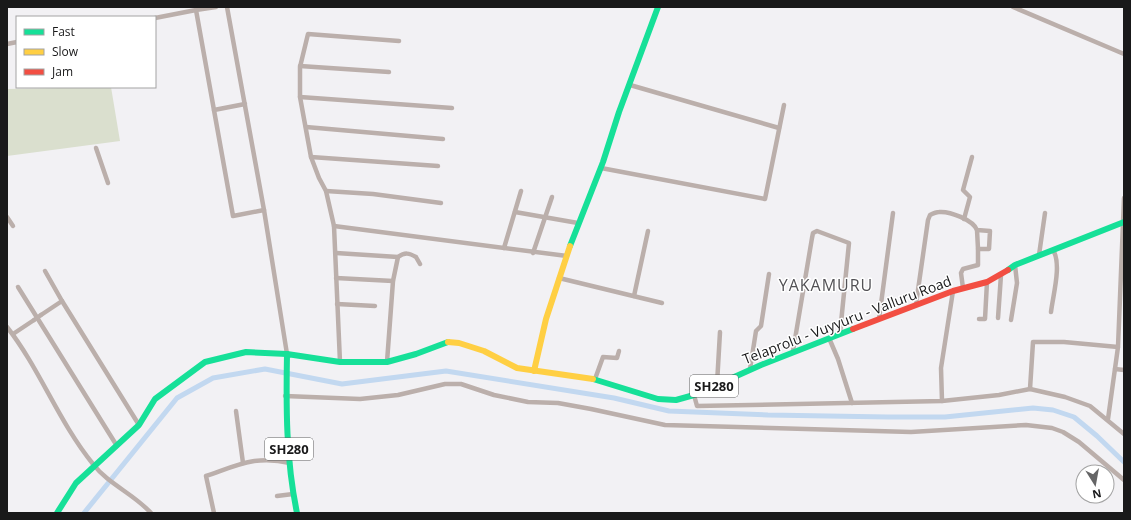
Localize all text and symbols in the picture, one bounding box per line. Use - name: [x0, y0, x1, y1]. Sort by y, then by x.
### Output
- legend: [16, 16, 156, 88]
- text: Fast: [52, 23, 75, 40]
- text: Slow: [52, 43, 79, 60]
- text: Jam: [51, 63, 73, 80]
- street label: Telaprolu - Vuyyuru - Valluru Road: [740, 271, 954, 368]
- district label: YAKAMURU: [779, 274, 873, 296]
- road number: SH280: [690, 375, 738, 397]
- road number: SH280: [265, 438, 313, 460]
- north arrow: [1075, 464, 1115, 504]
- text: N: [1091, 486, 1103, 503]

